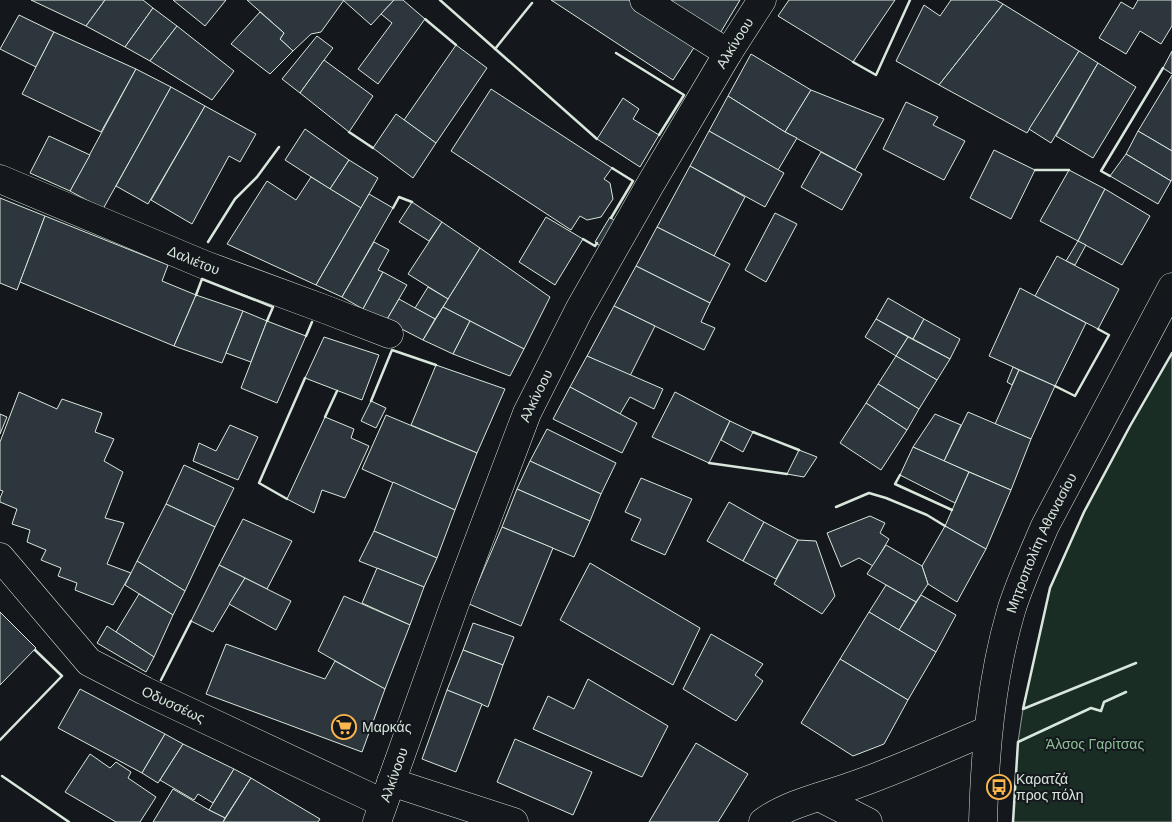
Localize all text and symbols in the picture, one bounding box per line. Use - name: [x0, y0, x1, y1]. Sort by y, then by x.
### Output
- street label: Αλκίνοου: [712, 15, 757, 72]
- street label: Δαλιέτου: [165, 242, 222, 278]
- street label: Αλκίνοου: [516, 367, 556, 424]
- street label: Μητροπολίτη Αθανασίου: [1002, 470, 1080, 615]
- street label: Οδυσσέως: [139, 682, 208, 727]
- supermarket icon: Μαρκάς: [331, 714, 357, 740]
- place label: Μαρκάς: [362, 719, 412, 736]
- park label: Άλσος Γαρίτσας: [1046, 736, 1144, 753]
- street label: Αλκίνοου: [376, 745, 411, 804]
- place label: Καρατζά προς πόλη: [1016, 771, 1084, 804]
- bus stop icon: Καρατζά προς πόλη: [986, 774, 1012, 800]

